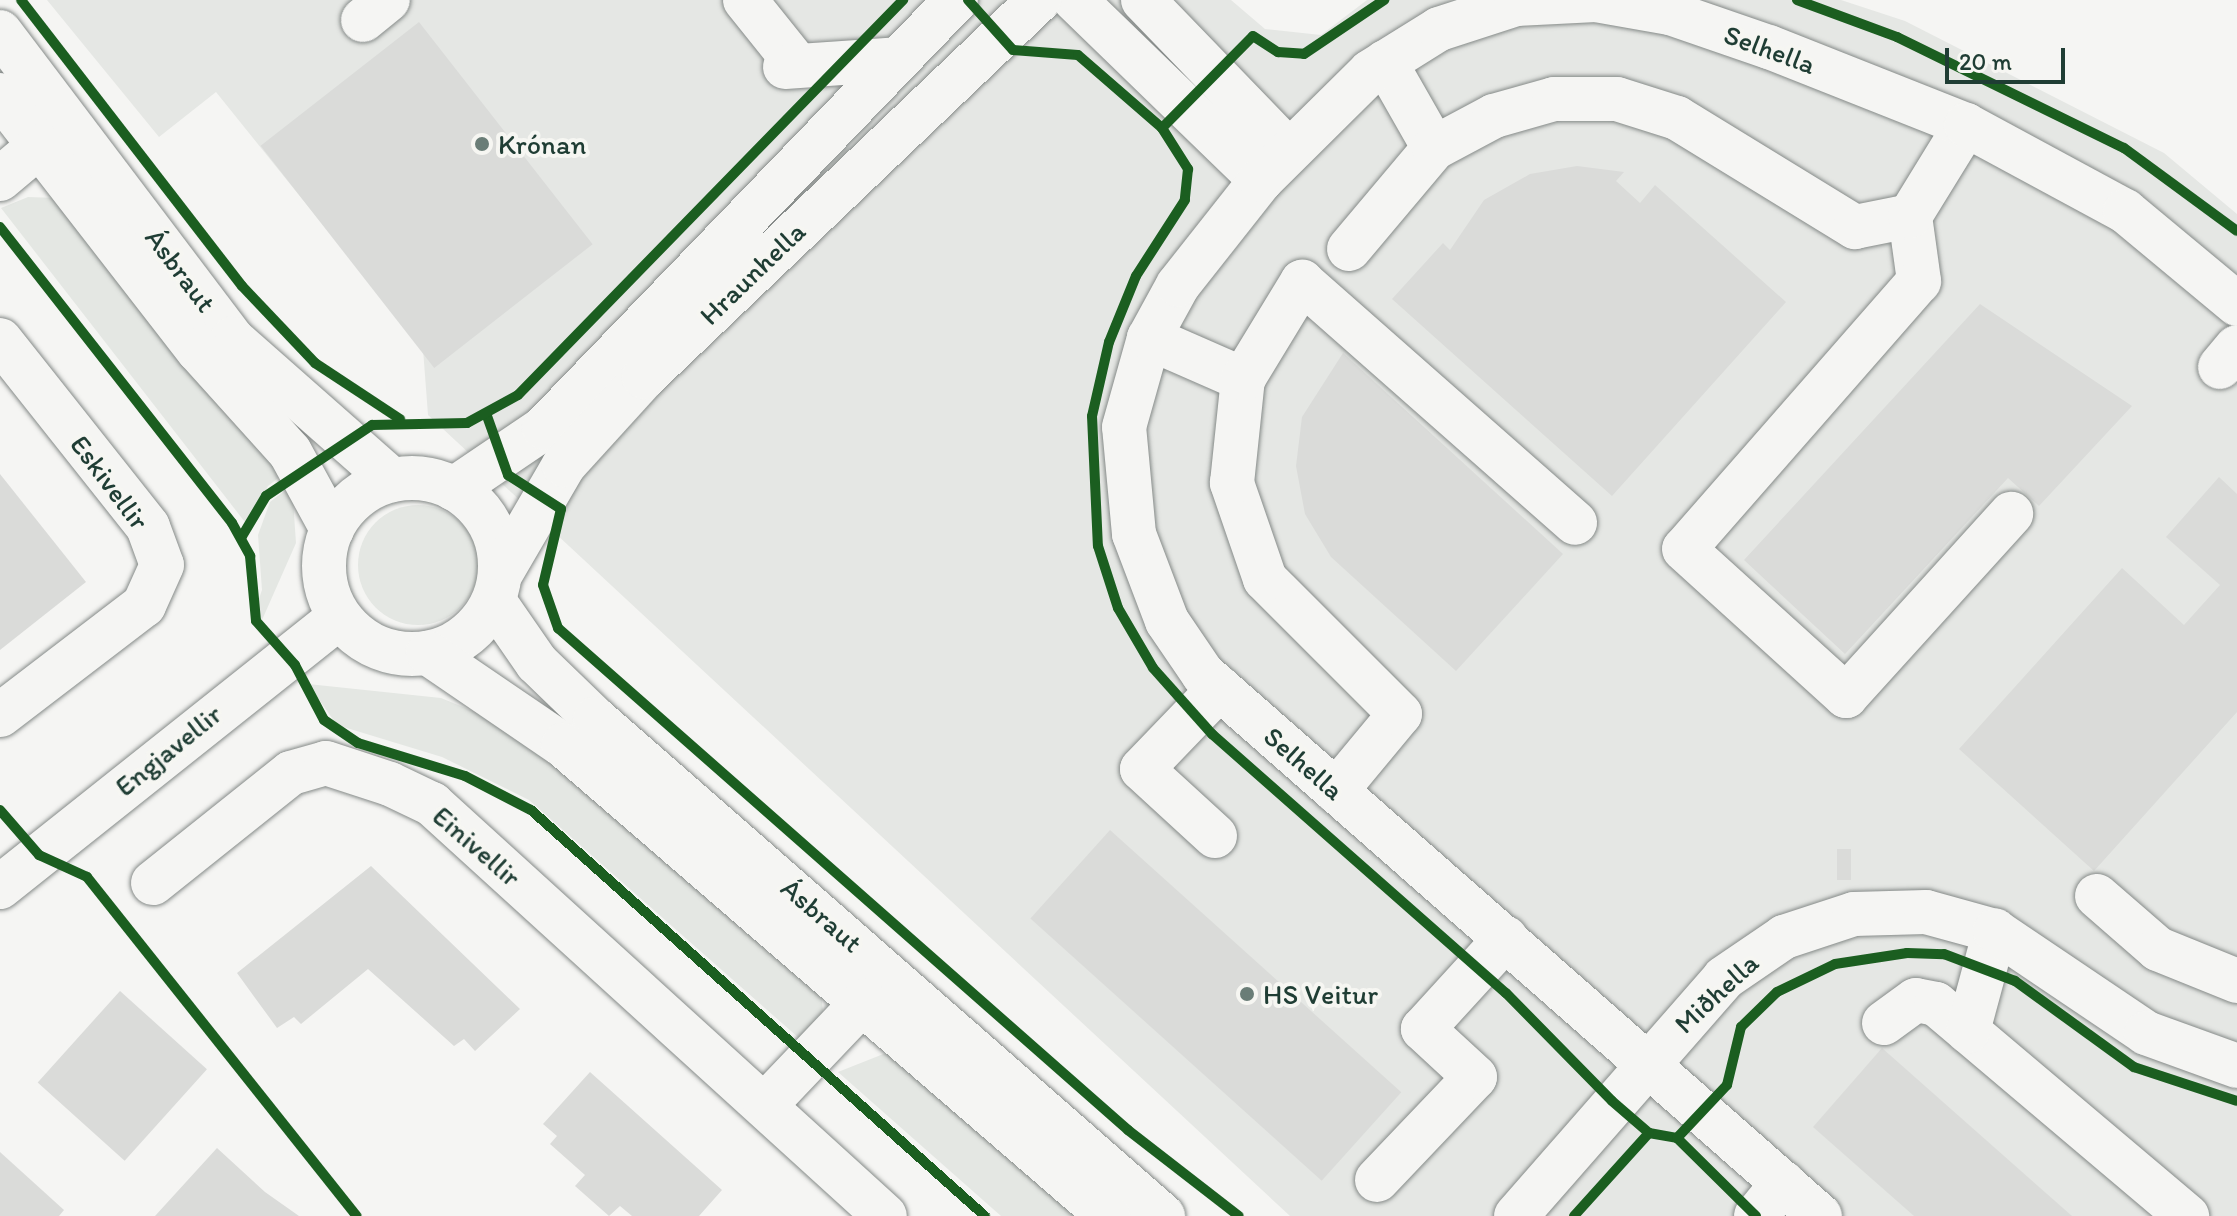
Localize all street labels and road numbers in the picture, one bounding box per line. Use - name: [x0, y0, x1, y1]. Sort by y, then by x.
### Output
- street label: Selhella: [1720, 17, 1820, 81]
- street label: Hraunhella: [692, 214, 812, 332]
- street label: Ásbraut: [139, 221, 223, 319]
- street label: Eskivellir: [64, 428, 156, 536]
- street label: Engjavellir: [108, 697, 228, 803]
- street label: Selhella: [1257, 719, 1351, 807]
- street label: Einivellir: [426, 799, 528, 893]
- street label: Ásbraut: [775, 871, 869, 959]
- street label: Miðhella: [1667, 946, 1765, 1040]

